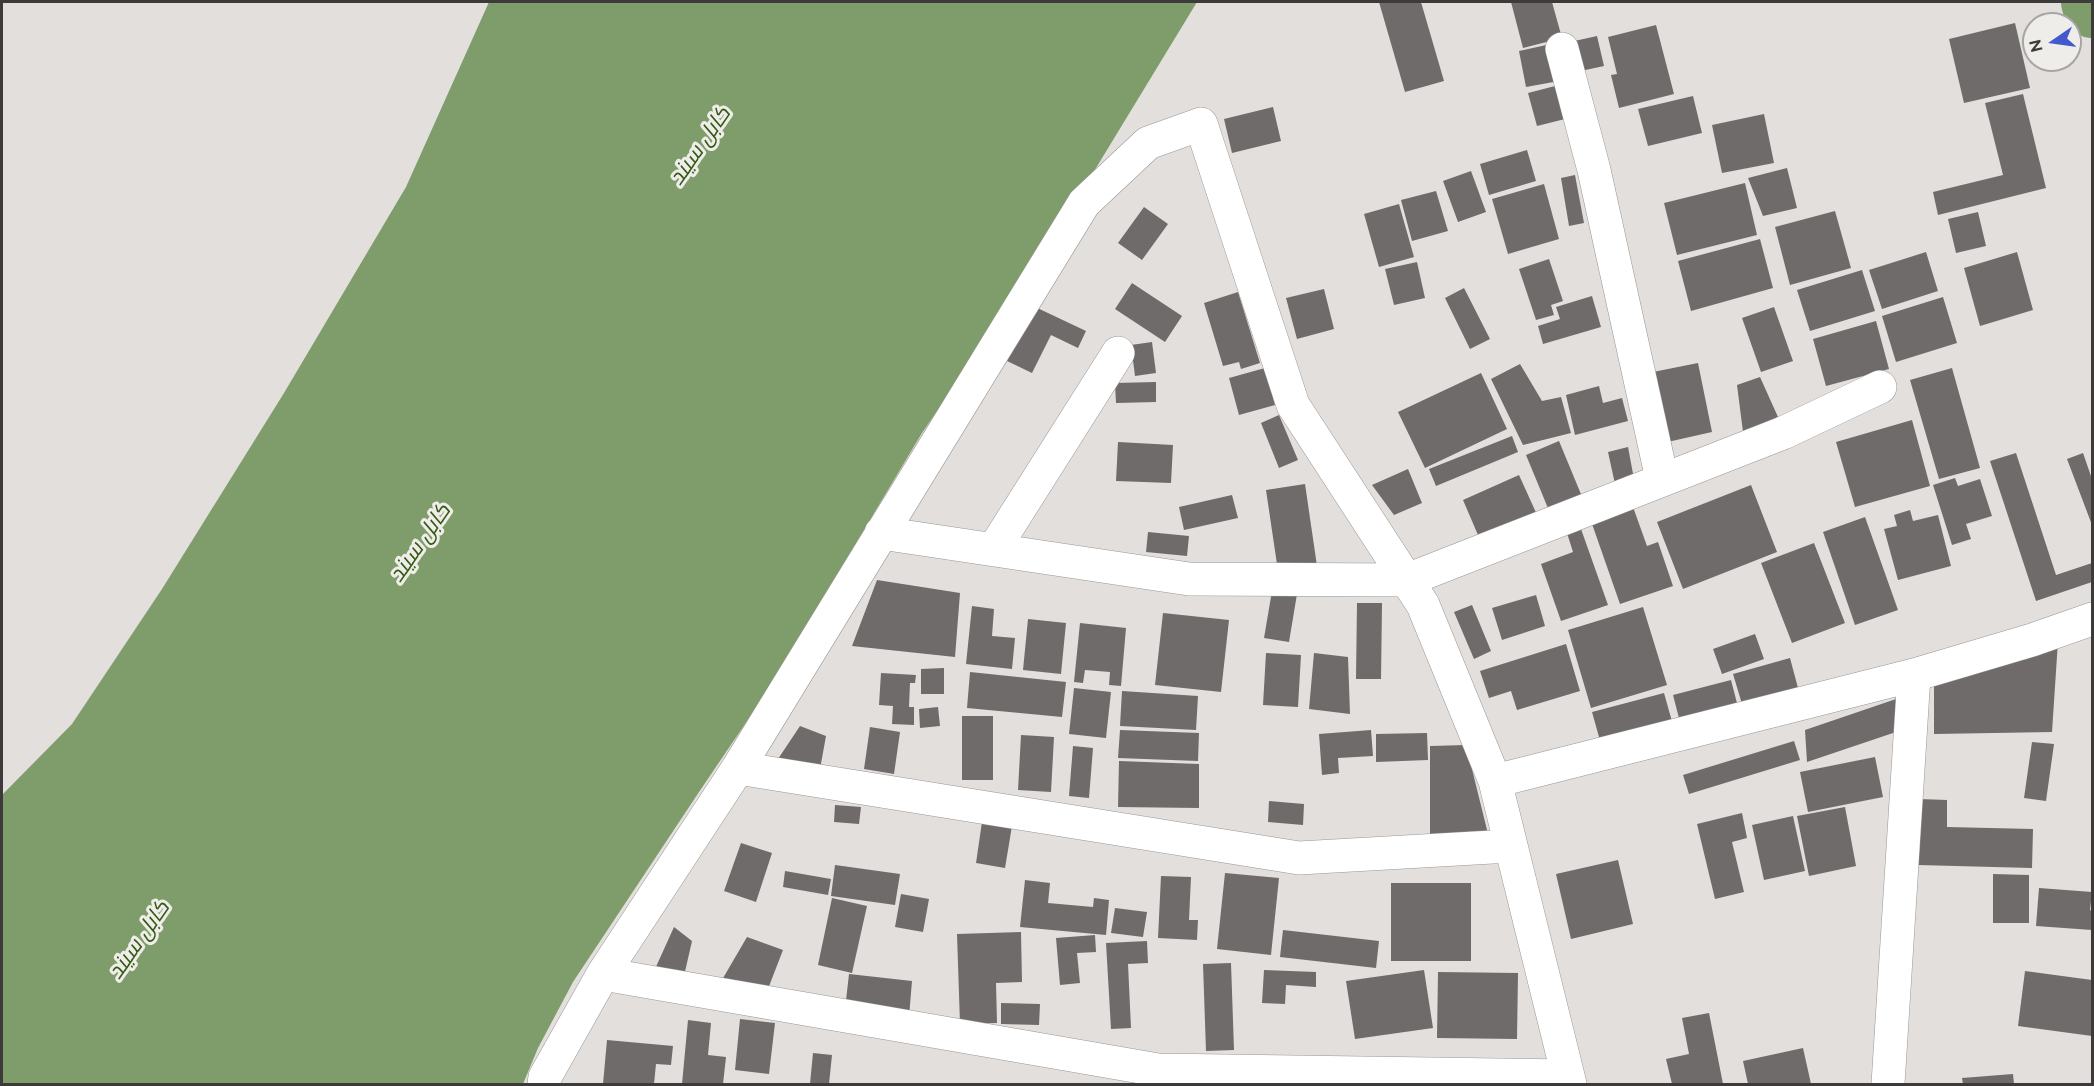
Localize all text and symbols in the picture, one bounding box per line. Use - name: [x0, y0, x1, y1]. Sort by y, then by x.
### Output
- north arrow: [2022, 12, 2082, 72]
- text: N: [2025, 38, 2047, 54]
- water label: کابل سيند: [663, 102, 737, 190]
- water label: کابل سيند: [383, 499, 457, 587]
- water label: کابل سيند: [102, 896, 176, 984]

